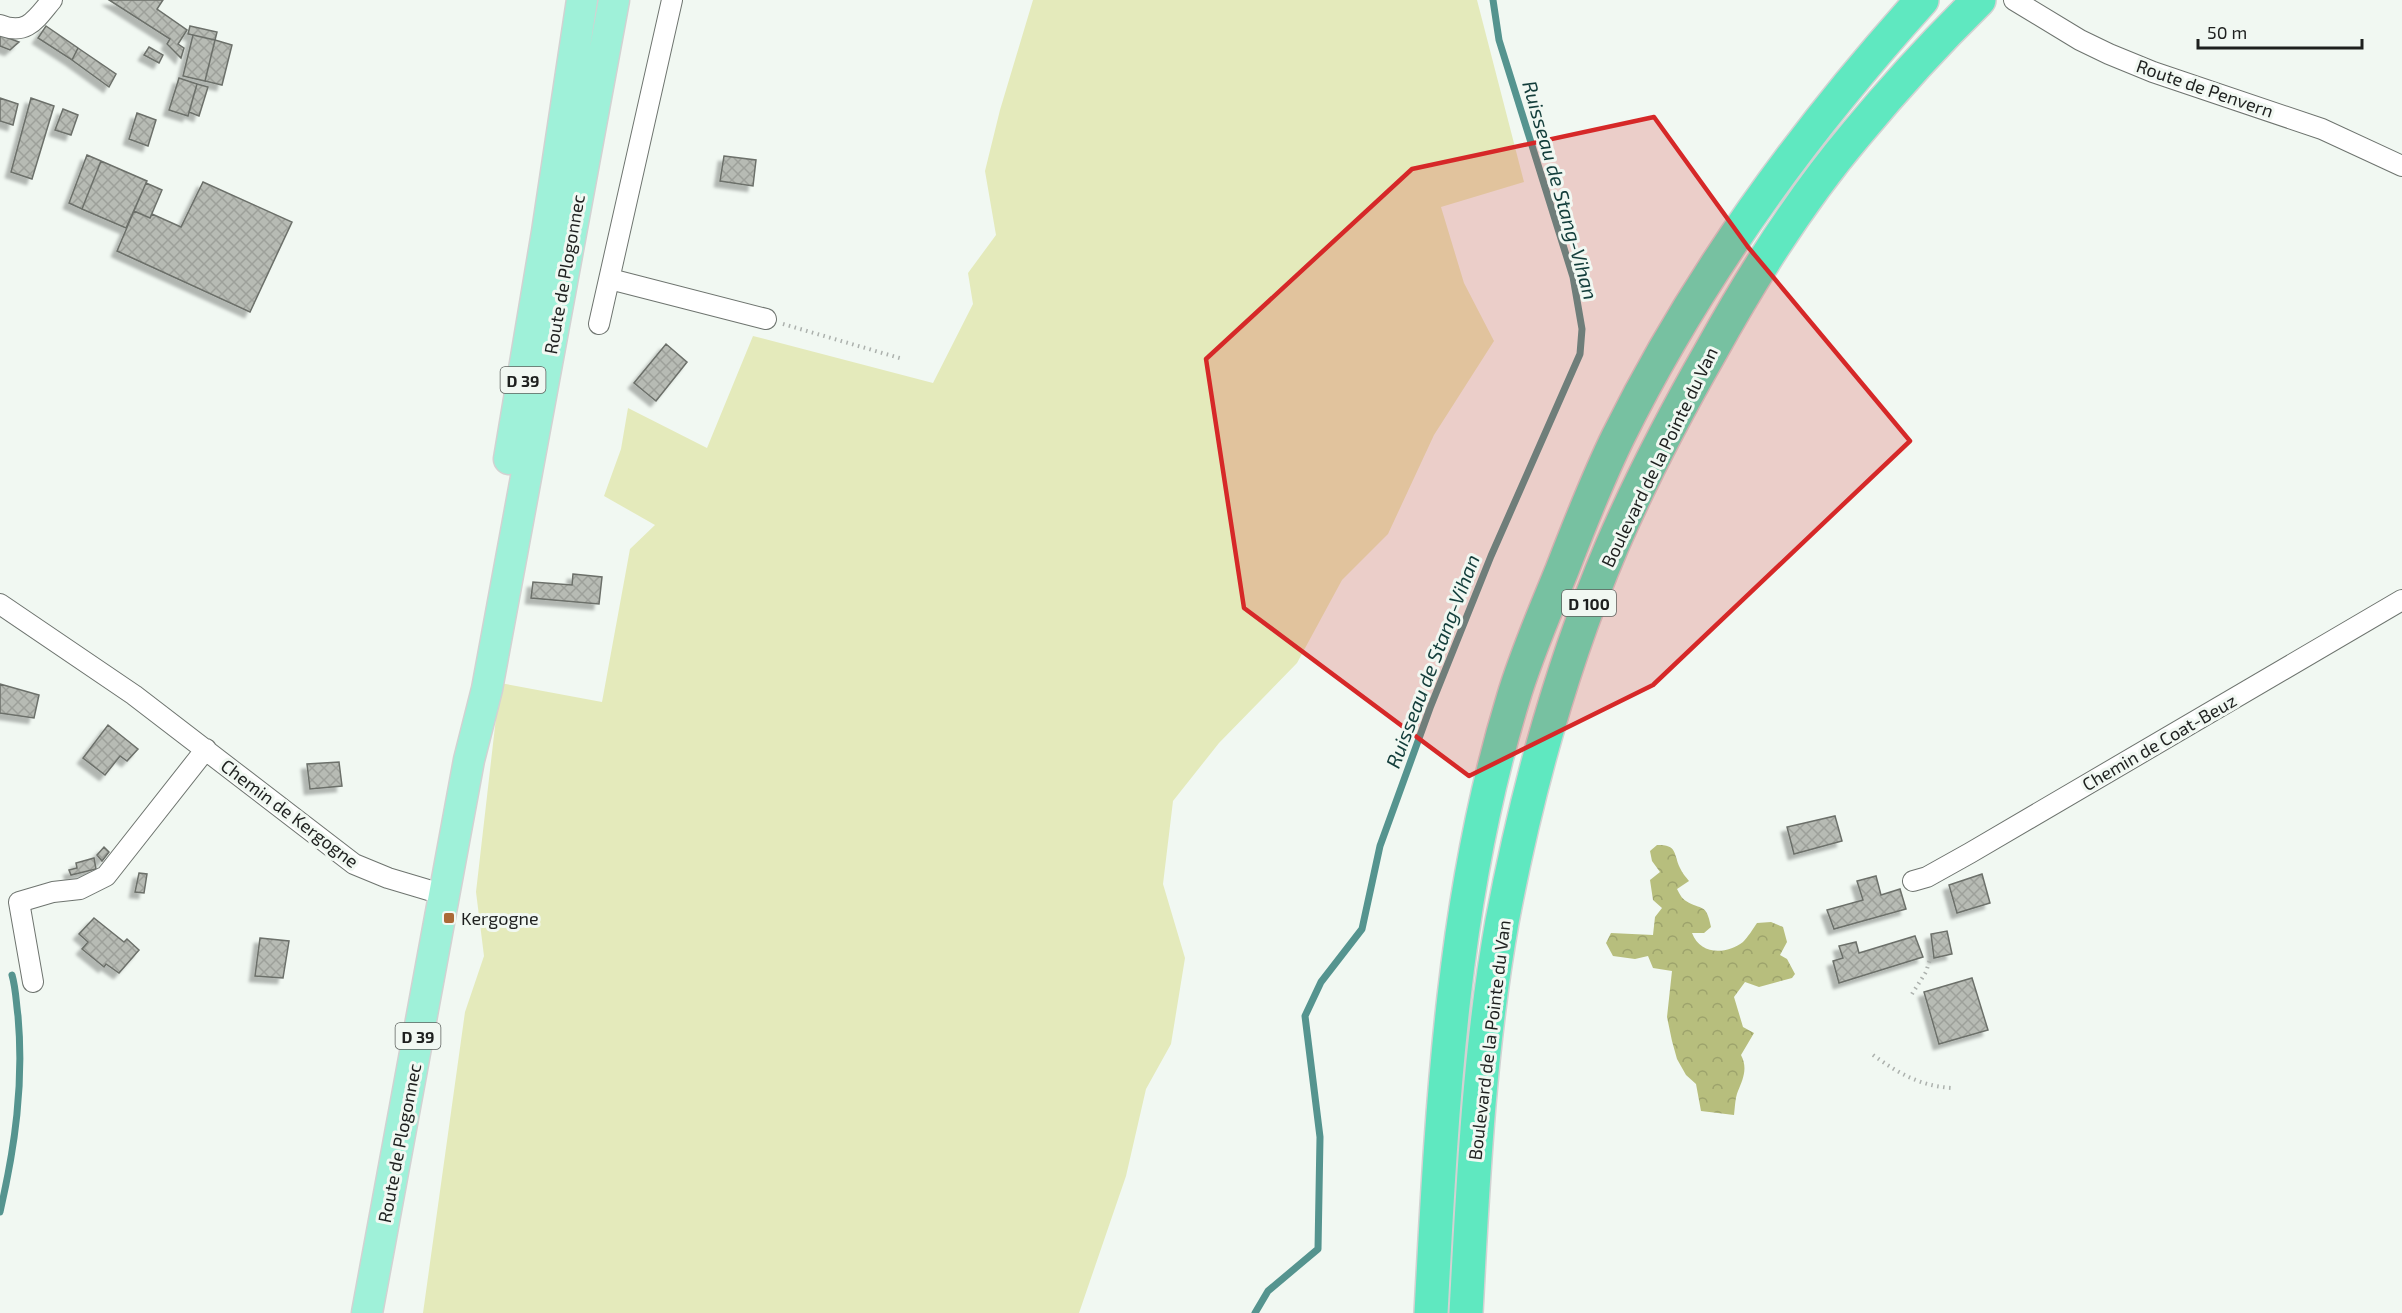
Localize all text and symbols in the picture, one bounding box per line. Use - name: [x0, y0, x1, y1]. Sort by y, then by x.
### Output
- scale bar: [2198, 12, 2362, 50]
- text: 50 m: [2207, 21, 2247, 43]
- street label: Route de Penvern: [2134, 54, 2276, 122]
- water label: Ruisseau de Stang-Vihan: [1518, 78, 1604, 302]
- street label: Route de Plogonnec: [539, 192, 589, 356]
- street label: Boulevard de la Pointe du Van: [1596, 344, 1722, 570]
- road number: D 39: [500, 367, 546, 393]
- water label: Ruisseau de Stang-Vihan: [1380, 551, 1484, 771]
- road number: D 100: [1562, 590, 1616, 616]
- street label: Chemin de Coat-Beuz: [2078, 689, 2240, 795]
- street label: Chemin de Kergogne: [217, 754, 363, 872]
- place label: Kergogne: [461, 907, 539, 929]
- marker: Kergogne: [442, 911, 456, 925]
- street label: Boulevard de la Pointe du Van: [1463, 919, 1515, 1161]
- road number: D 39: [396, 1023, 440, 1049]
- street label: Route de Plogonnec: [373, 1061, 425, 1225]

